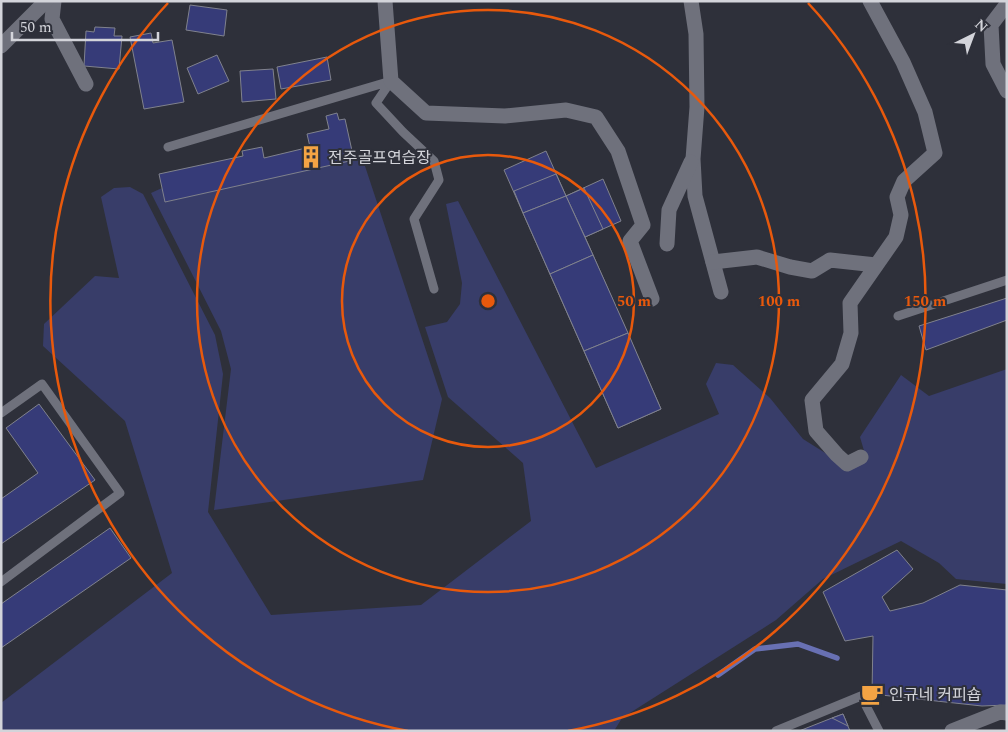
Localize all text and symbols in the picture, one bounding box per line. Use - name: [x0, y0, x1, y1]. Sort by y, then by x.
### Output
- scale bar: [12, 10, 159, 42]
- north arrow: [948, 10, 998, 60]
- text: N: [970, 14, 993, 37]
- text: 50 m: [20, 16, 52, 39]
- building icon: 전주골프연습장: [298, 144, 324, 170]
- place label: 전주골프연습장: [328, 146, 431, 170]
- text: 50 m: [617, 290, 652, 313]
- text: 100 m: [758, 290, 801, 313]
- text: 150 m: [904, 290, 947, 313]
- centre of rings: [479, 292, 497, 310]
- cafe icon: 인규네 커피숍: [859, 681, 885, 707]
- place label: 인규네 커피숍: [889, 683, 981, 707]

